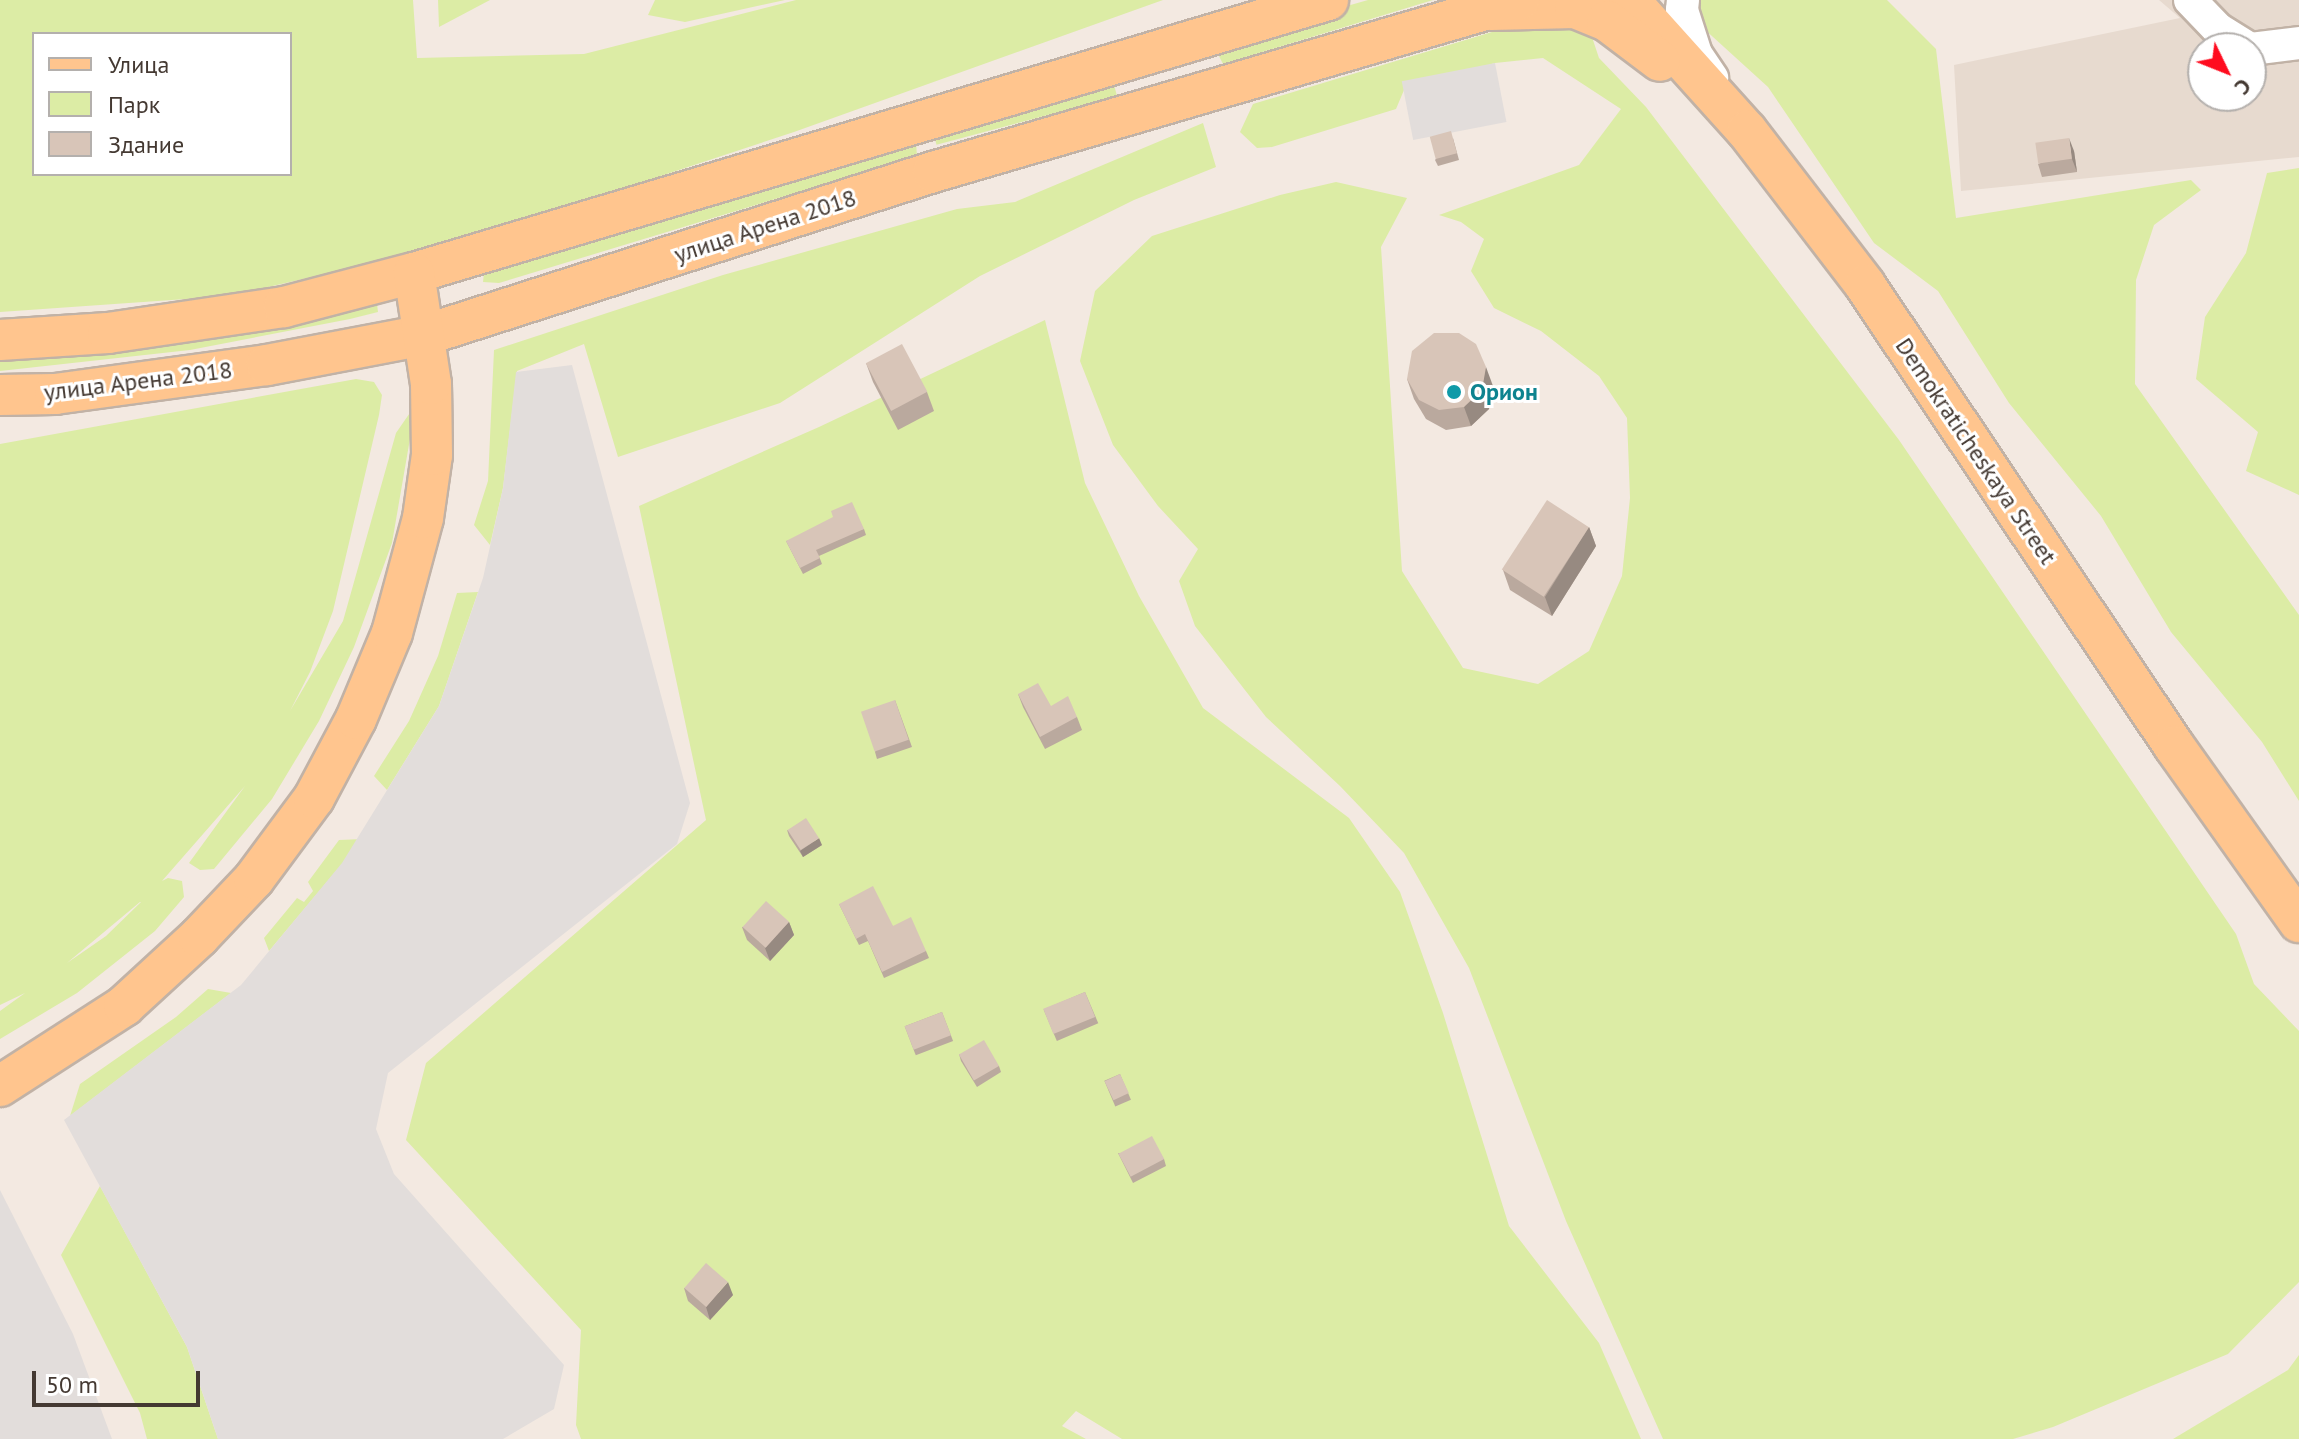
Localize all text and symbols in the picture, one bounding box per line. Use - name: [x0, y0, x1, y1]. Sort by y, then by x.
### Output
- legend: [32, 32, 292, 176]
- north arrow: [2187, 32, 2267, 112]
- text: Улица: [108, 49, 169, 80]
- text: С: [2229, 73, 2258, 101]
- text: Парк: [108, 89, 160, 120]
- text: Здание: [108, 129, 184, 160]
- street label: улица Арена 2018: [670, 183, 860, 269]
- street label: Demokraticheskaya Street: [1889, 332, 2063, 570]
- street label: улица Арена 2018: [42, 355, 234, 407]
- place label: Орион: [1470, 378, 1538, 406]
- marker: Орион: [1445, 383, 1463, 401]
- scale bar: [36, 1355, 204, 1405]
- text: 50 m: [46, 1369, 98, 1400]

